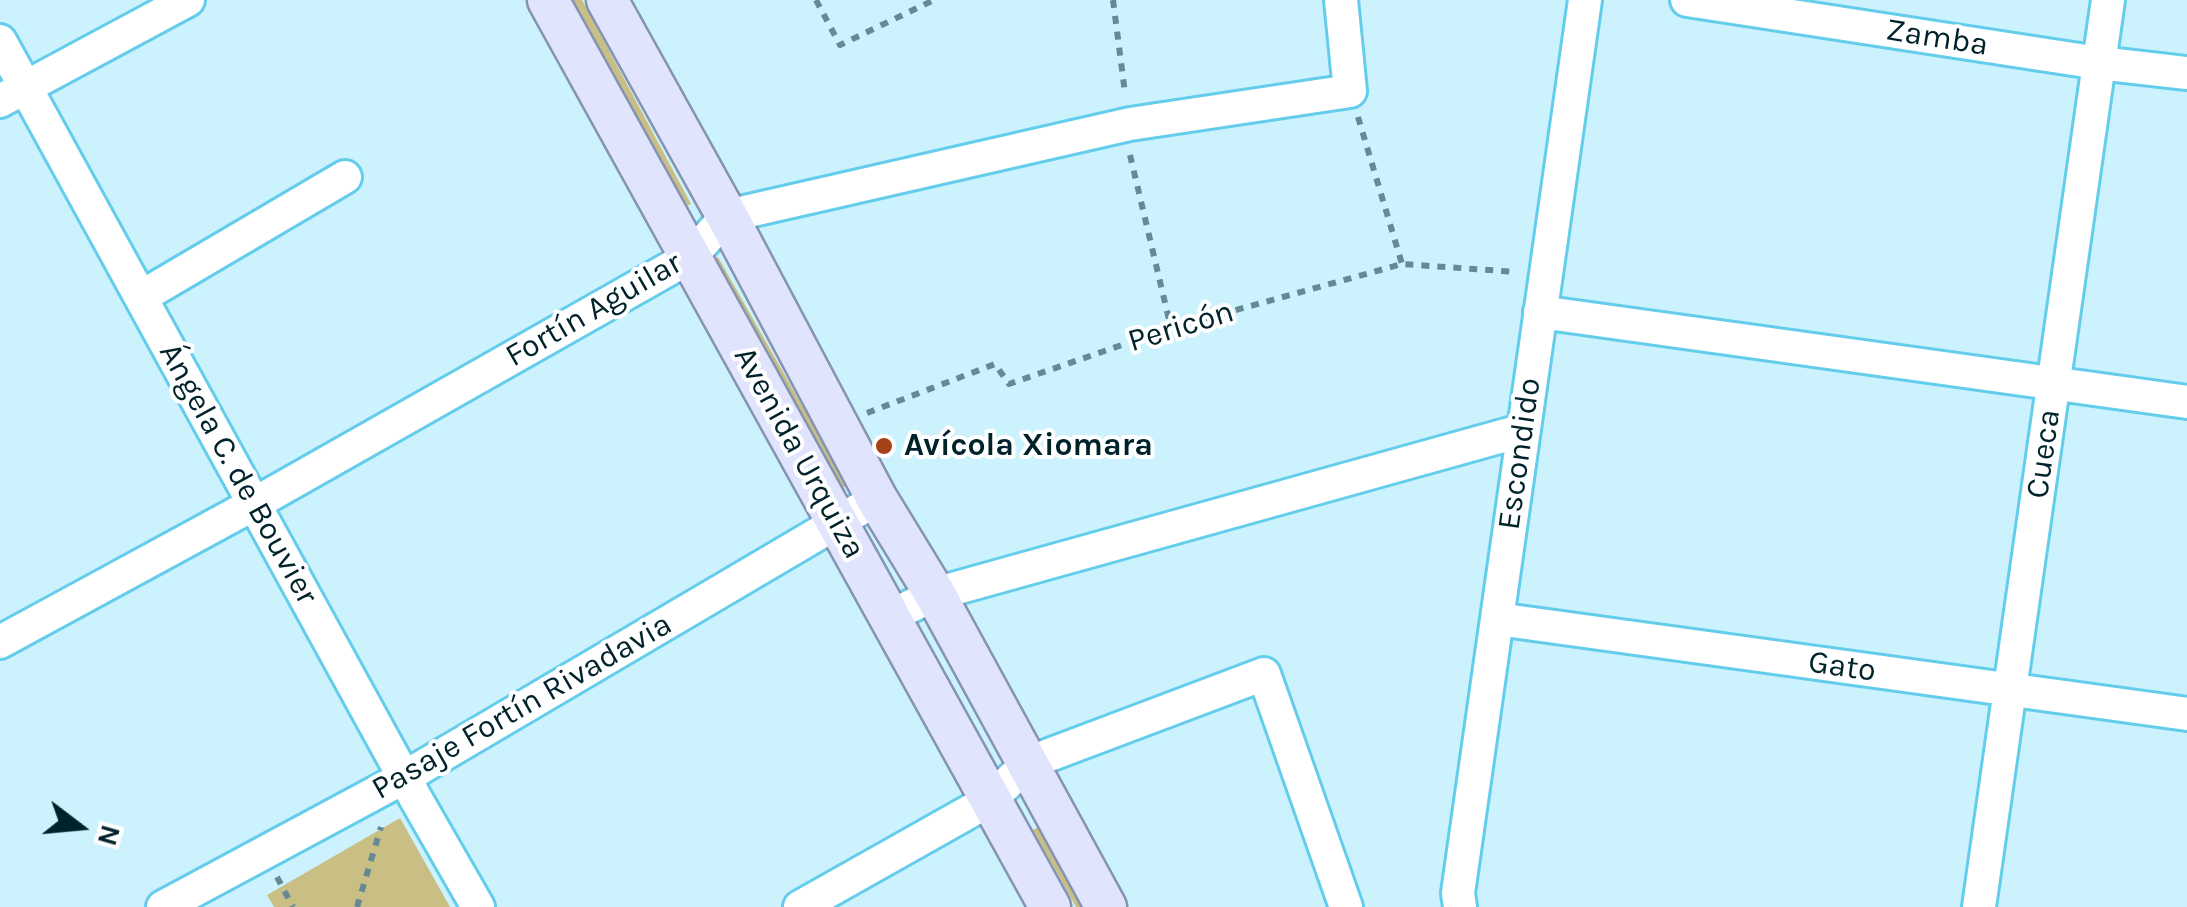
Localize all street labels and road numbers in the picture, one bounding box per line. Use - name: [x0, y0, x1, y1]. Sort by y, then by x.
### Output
- street label: Zamba: [1883, 11, 1991, 65]
- street label: Fortín Aguilar: [499, 244, 689, 376]
- street label: Pericón: [1123, 293, 1239, 361]
- street label: Ángela C. de Bouvier: [150, 337, 326, 611]
- street label: Avenida Urquiza: [725, 340, 873, 566]
- street label: Escondido: [1490, 376, 1550, 532]
- street label: Cueca: [2019, 407, 2069, 501]
- street label: Pasaje Fortín Rivadavia: [365, 605, 679, 809]
- street label: Gato: [1806, 643, 1878, 691]

